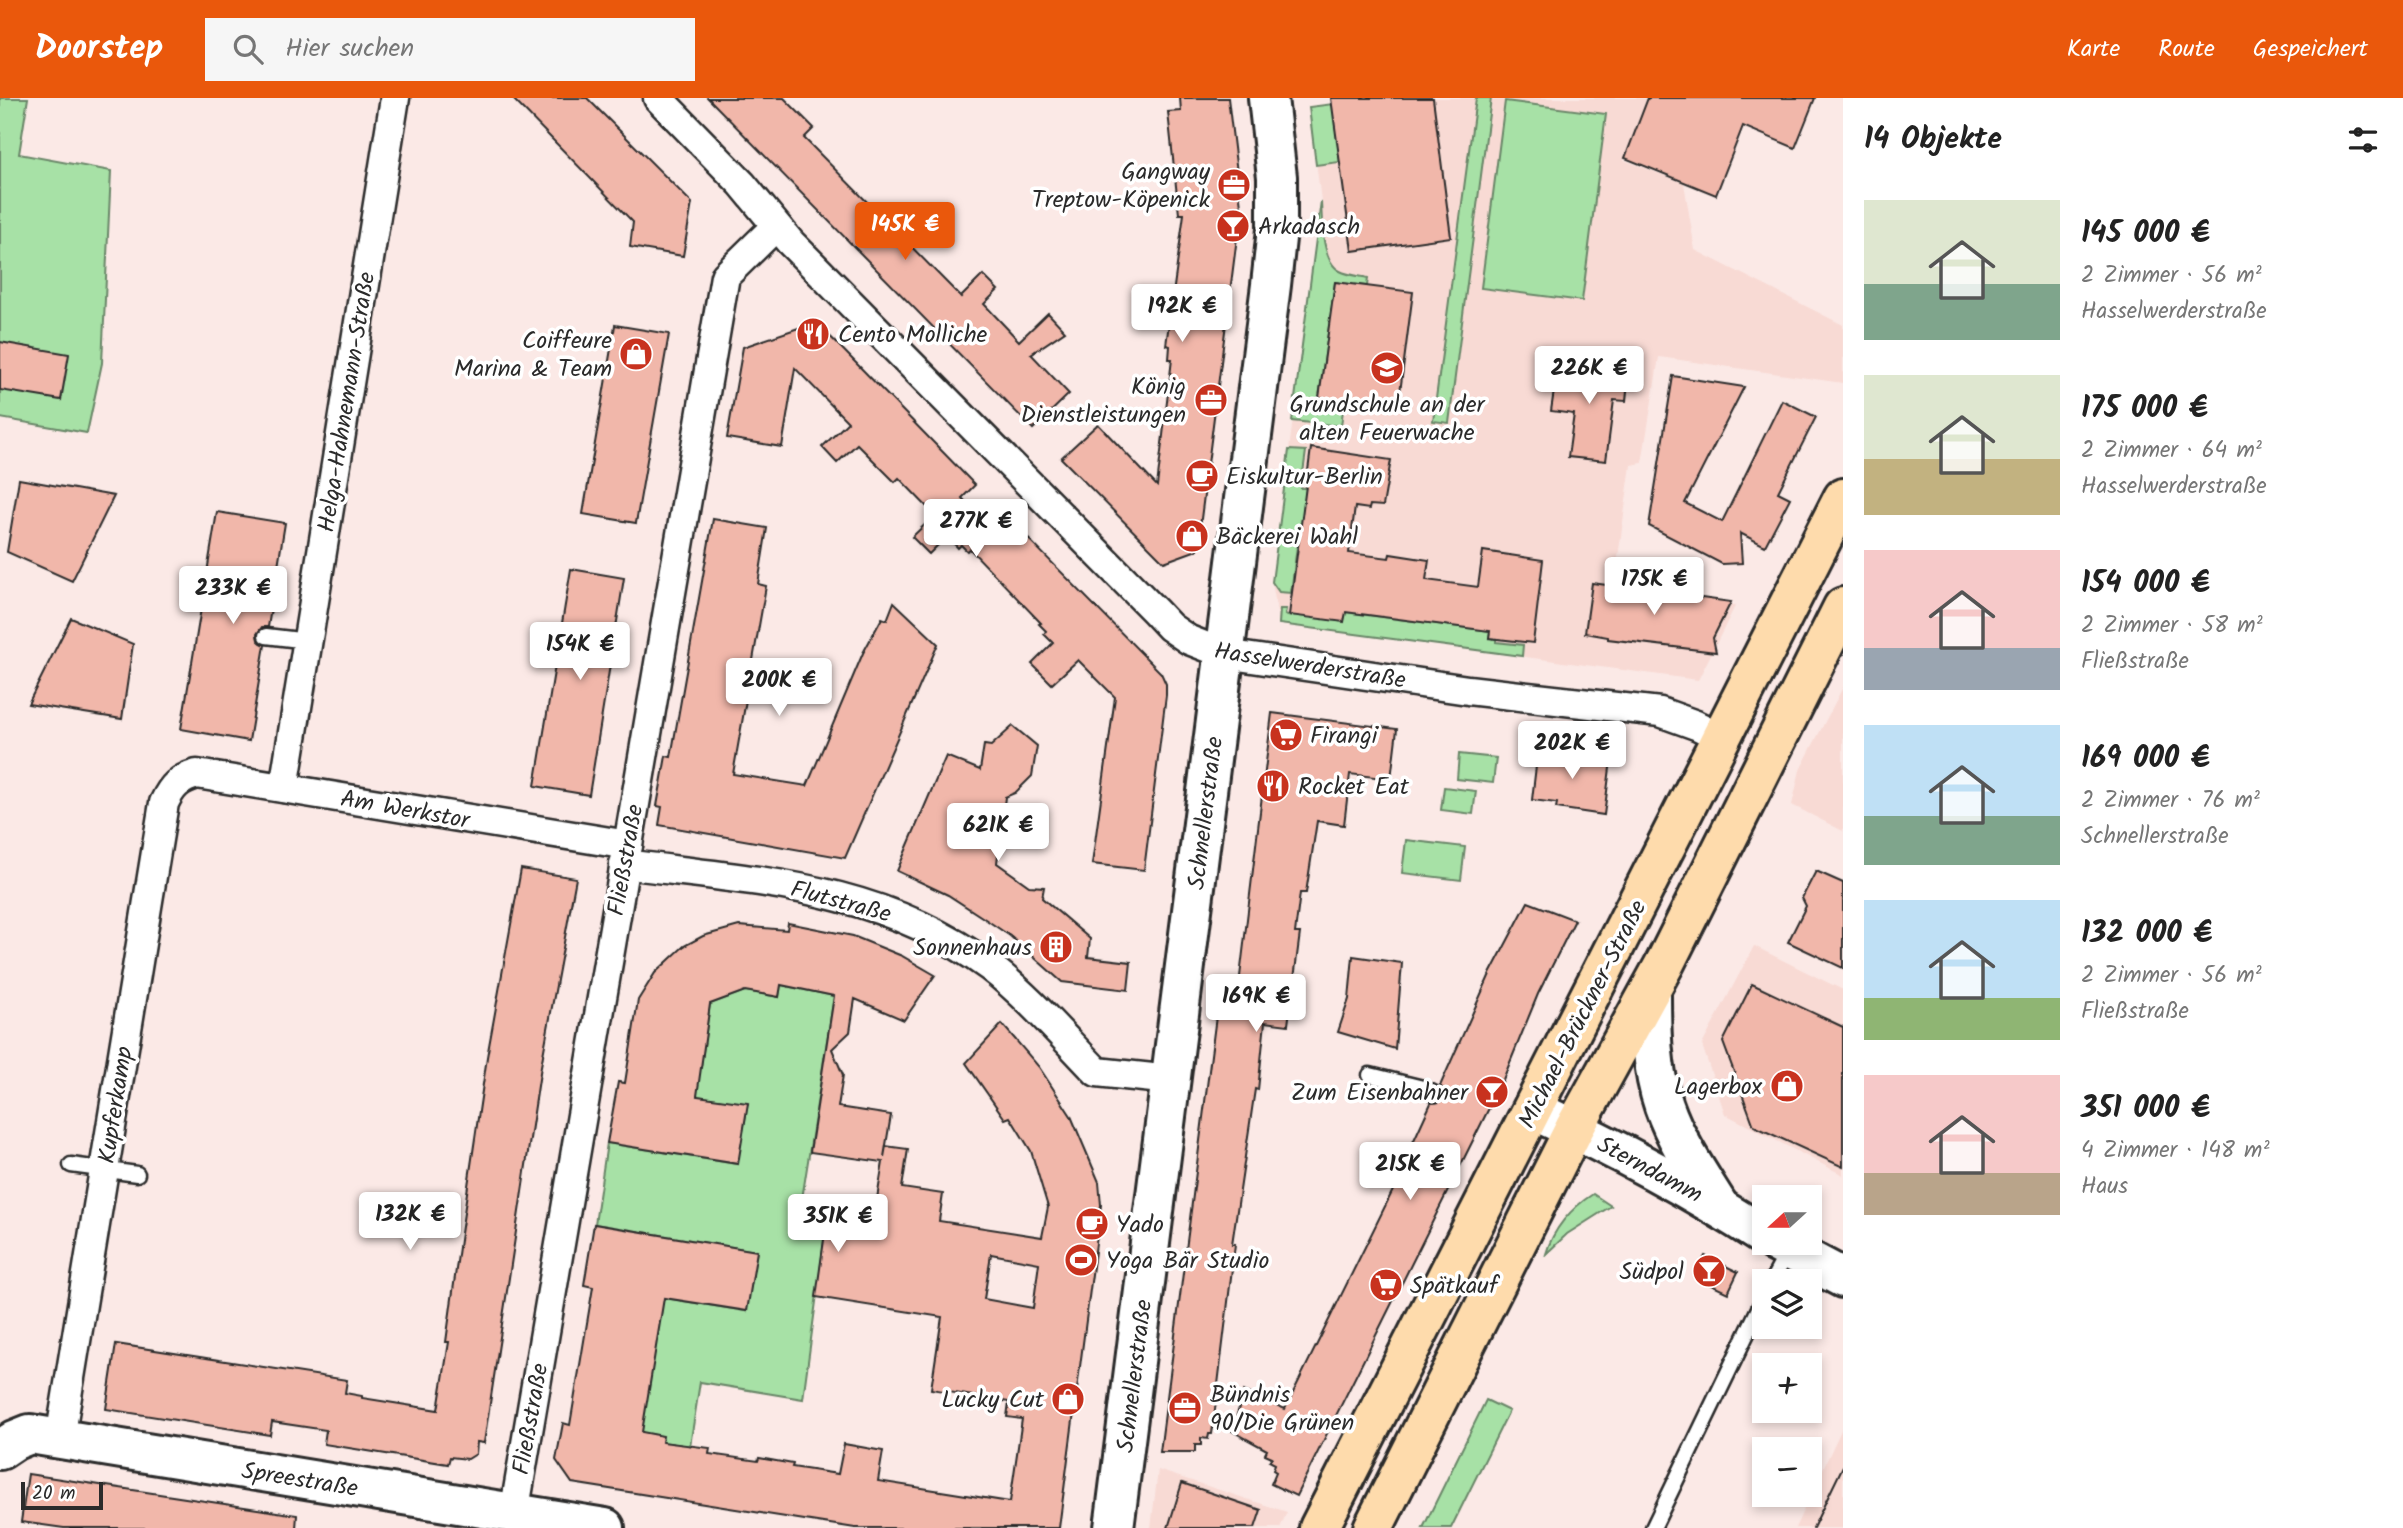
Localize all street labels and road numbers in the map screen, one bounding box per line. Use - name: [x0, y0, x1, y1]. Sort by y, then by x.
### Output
- street label: Helga-Hahnemann-Straße: [308, 269, 387, 535]
- street label: Hasselwerderstraße: [1211, 632, 1409, 701]
- street label: Schnellerstraße: [1178, 734, 1235, 892]
- street label: Am Werkstor: [337, 780, 474, 841]
- street label: Fließstraße: [598, 801, 655, 919]
- street label: Flutstraße: [786, 870, 896, 935]
- street label: Michael-Brückner-Straße: [1509, 893, 1658, 1136]
- street label: Kupferkamp: [88, 1043, 145, 1167]
- street label: Sterndamm: [1589, 1126, 1709, 1215]
- street label: Schnellerstraße: [1107, 1297, 1164, 1455]
- street label: Fließstraße: [503, 1360, 560, 1478]
- street label: Spreestraße: [239, 1452, 361, 1509]

